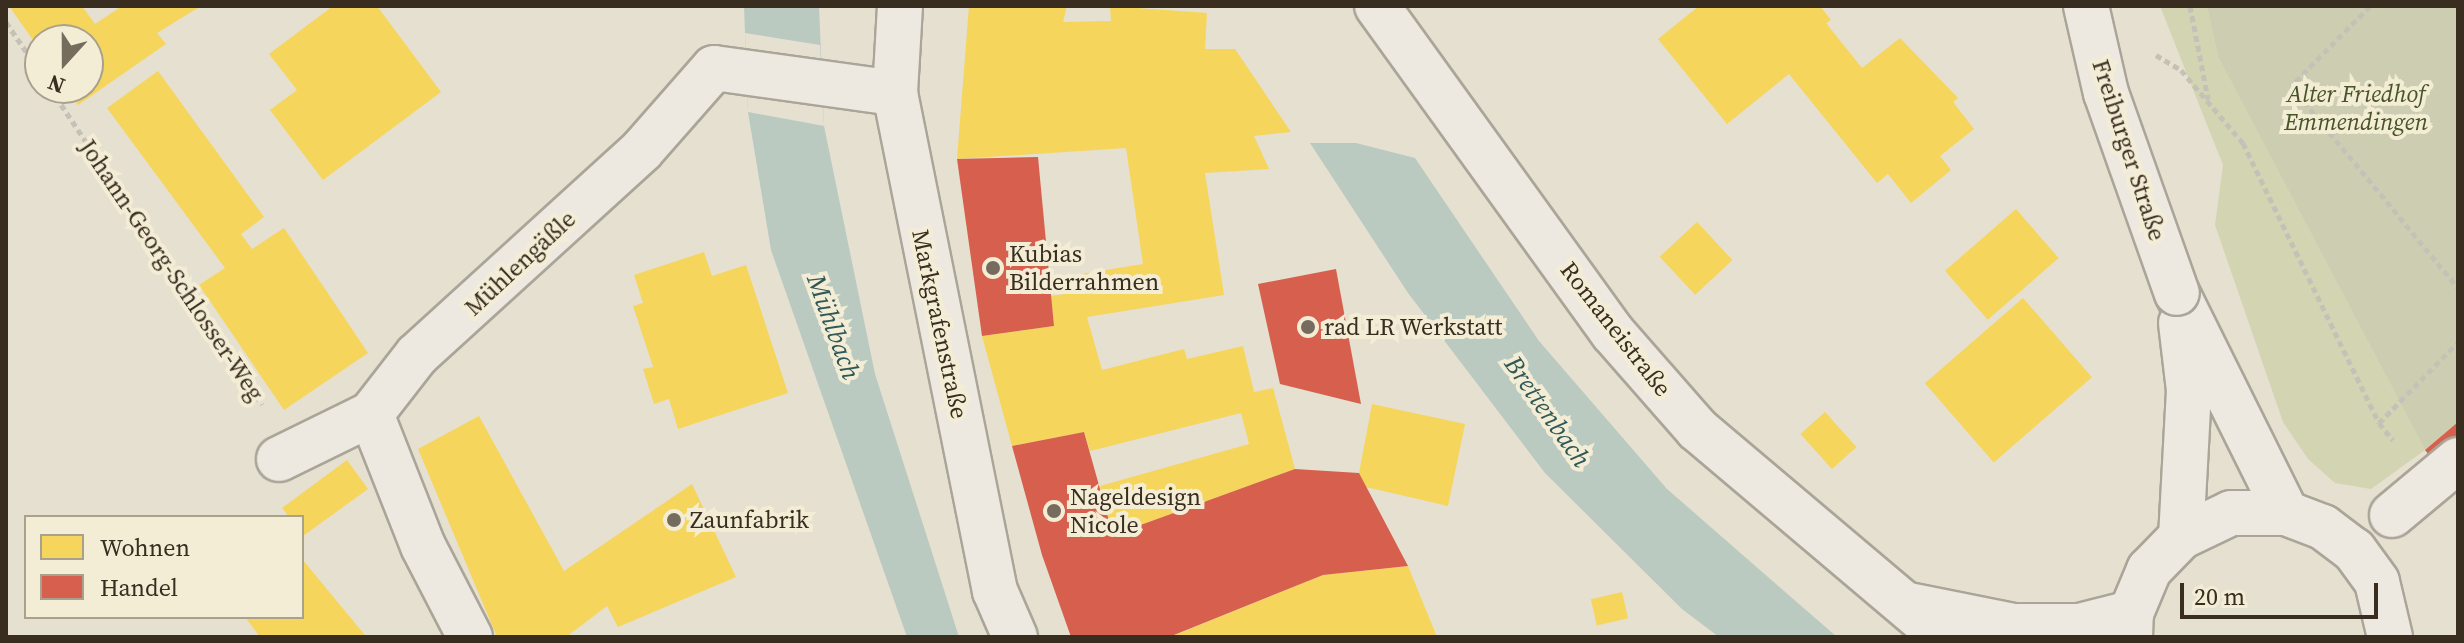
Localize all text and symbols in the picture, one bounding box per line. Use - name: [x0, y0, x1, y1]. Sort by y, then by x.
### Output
- north arrow: [24, 24, 104, 104]
- street label: Freiburger Straße: [2086, 56, 2172, 244]
- text: N: [43, 68, 69, 101]
- park label: Alter Friedhof Emmendingen: [2284, 80, 2428, 136]
- street label: Johann-Georg-Schlosser-Weg: [74, 134, 270, 406]
- street label: Mühlengäßle: [459, 204, 581, 322]
- street label: Markgrafenstraße: [906, 227, 974, 421]
- place label: Kubias Bilderrahmen: [1009, 240, 1159, 296]
- street label: Romaneistraße: [1554, 256, 1678, 402]
- marker: Kubias Bilderrahmen: [984, 259, 1002, 277]
- water label: Mühlbach: [800, 270, 866, 384]
- place label: rad LR Werkstatt: [1324, 313, 1503, 341]
- marker: rad LR Werkstatt: [1299, 318, 1317, 336]
- water label: Brettenbach: [1497, 350, 1597, 474]
- place label: Nageldesign Nicole: [1070, 483, 1201, 539]
- marker: Nageldesign Nicole: [1045, 502, 1063, 520]
- place label: Zaunfabrik: [690, 506, 809, 534]
- marker: Zaunfabrik: [665, 511, 683, 529]
- legend: [24, 515, 304, 619]
- text: Wohnen: [100, 531, 190, 564]
- scale bar: [2184, 567, 2382, 617]
- text: Handel: [100, 571, 178, 604]
- text: 20 m: [2194, 580, 2245, 613]

